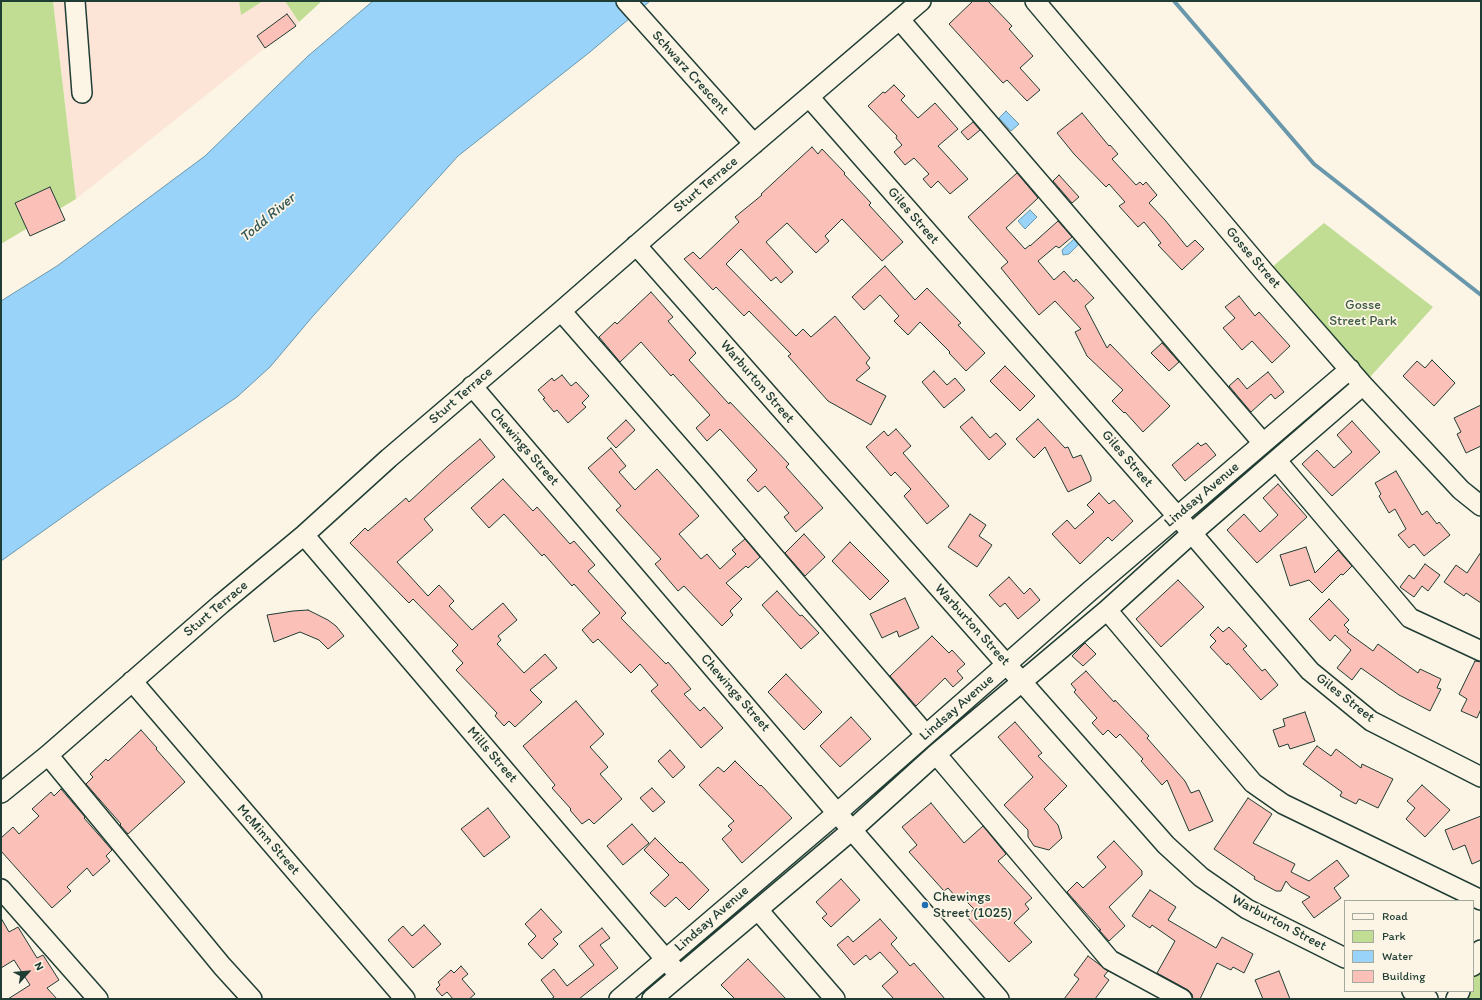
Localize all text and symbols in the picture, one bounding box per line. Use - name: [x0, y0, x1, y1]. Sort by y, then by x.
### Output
- street label: Schwarz Crescent: [648, 28, 732, 118]
- street label: Sturt Terrace: [670, 153, 742, 217]
- street label: Giles Street: [884, 184, 942, 248]
- water label: Todd River: [237, 190, 299, 246]
- street label: Gosse Street: [1222, 224, 1284, 292]
- park label: Gosse Street Park: [1329, 297, 1397, 330]
- street label: Warburton Street: [716, 337, 798, 427]
- street label: Sturt Terrace: [426, 364, 496, 428]
- street label: Chewings Street: [486, 405, 562, 489]
- street label: Giles Street: [1098, 427, 1156, 491]
- street label: Lindsay Avenue: [1161, 459, 1243, 531]
- street label: Sturt Terrace: [180, 577, 252, 641]
- street label: Warburton Street: [931, 580, 1013, 670]
- street label: Chewings Street: [697, 651, 773, 735]
- street label: Giles Street: [1312, 670, 1378, 726]
- street label: Lindsay Avenue: [916, 671, 998, 745]
- street label: Mills Street: [463, 723, 521, 787]
- street label: McMinn Street: [233, 801, 303, 879]
- street label: Lindsay Avenue: [671, 882, 753, 956]
- place label: Chewings Street (1025): [933, 889, 1012, 922]
- street label: Warburton Street: [1229, 891, 1329, 955]
- marker: Chewings Street (1025): [920, 900, 930, 910]
- legend: [1344, 900, 1474, 992]
- text: Road: [1382, 909, 1408, 923]
- text: Park: [1382, 929, 1406, 943]
- text: Water: [1382, 949, 1413, 963]
- north arrow: [8, 952, 48, 992]
- text: N: [32, 960, 47, 973]
- text: Building: [1382, 969, 1425, 983]

